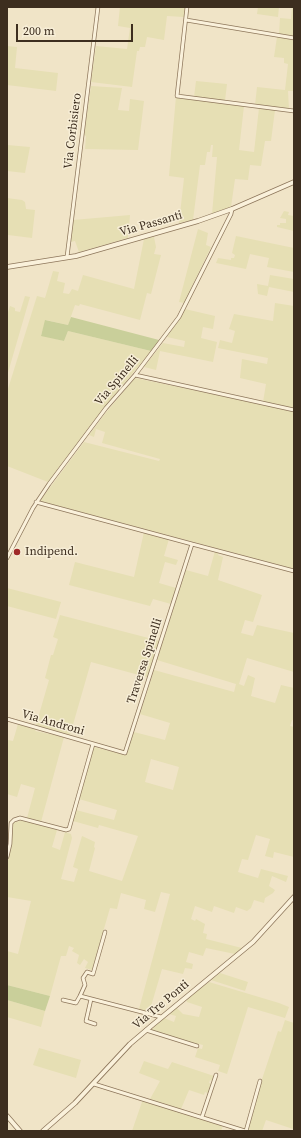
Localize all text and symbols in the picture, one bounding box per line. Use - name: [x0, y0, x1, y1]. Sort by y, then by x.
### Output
- scale bar: [18, 16, 135, 42]
- text: 200 m: [23, 23, 55, 39]
- street label: Via Corbisiero: [61, 92, 85, 170]
- street label: Via Passanti: [118, 208, 184, 240]
- street label: Via Spinelli: [92, 353, 142, 409]
- place label: Indipend.: [25, 545, 78, 559]
- marker: Indipend.: [12, 547, 22, 557]
- street label: Traversa Spinelli: [124, 616, 166, 706]
- street label: Via Androni: [20, 707, 86, 739]
- street label: Via Tre Ponti: [130, 977, 192, 1033]

